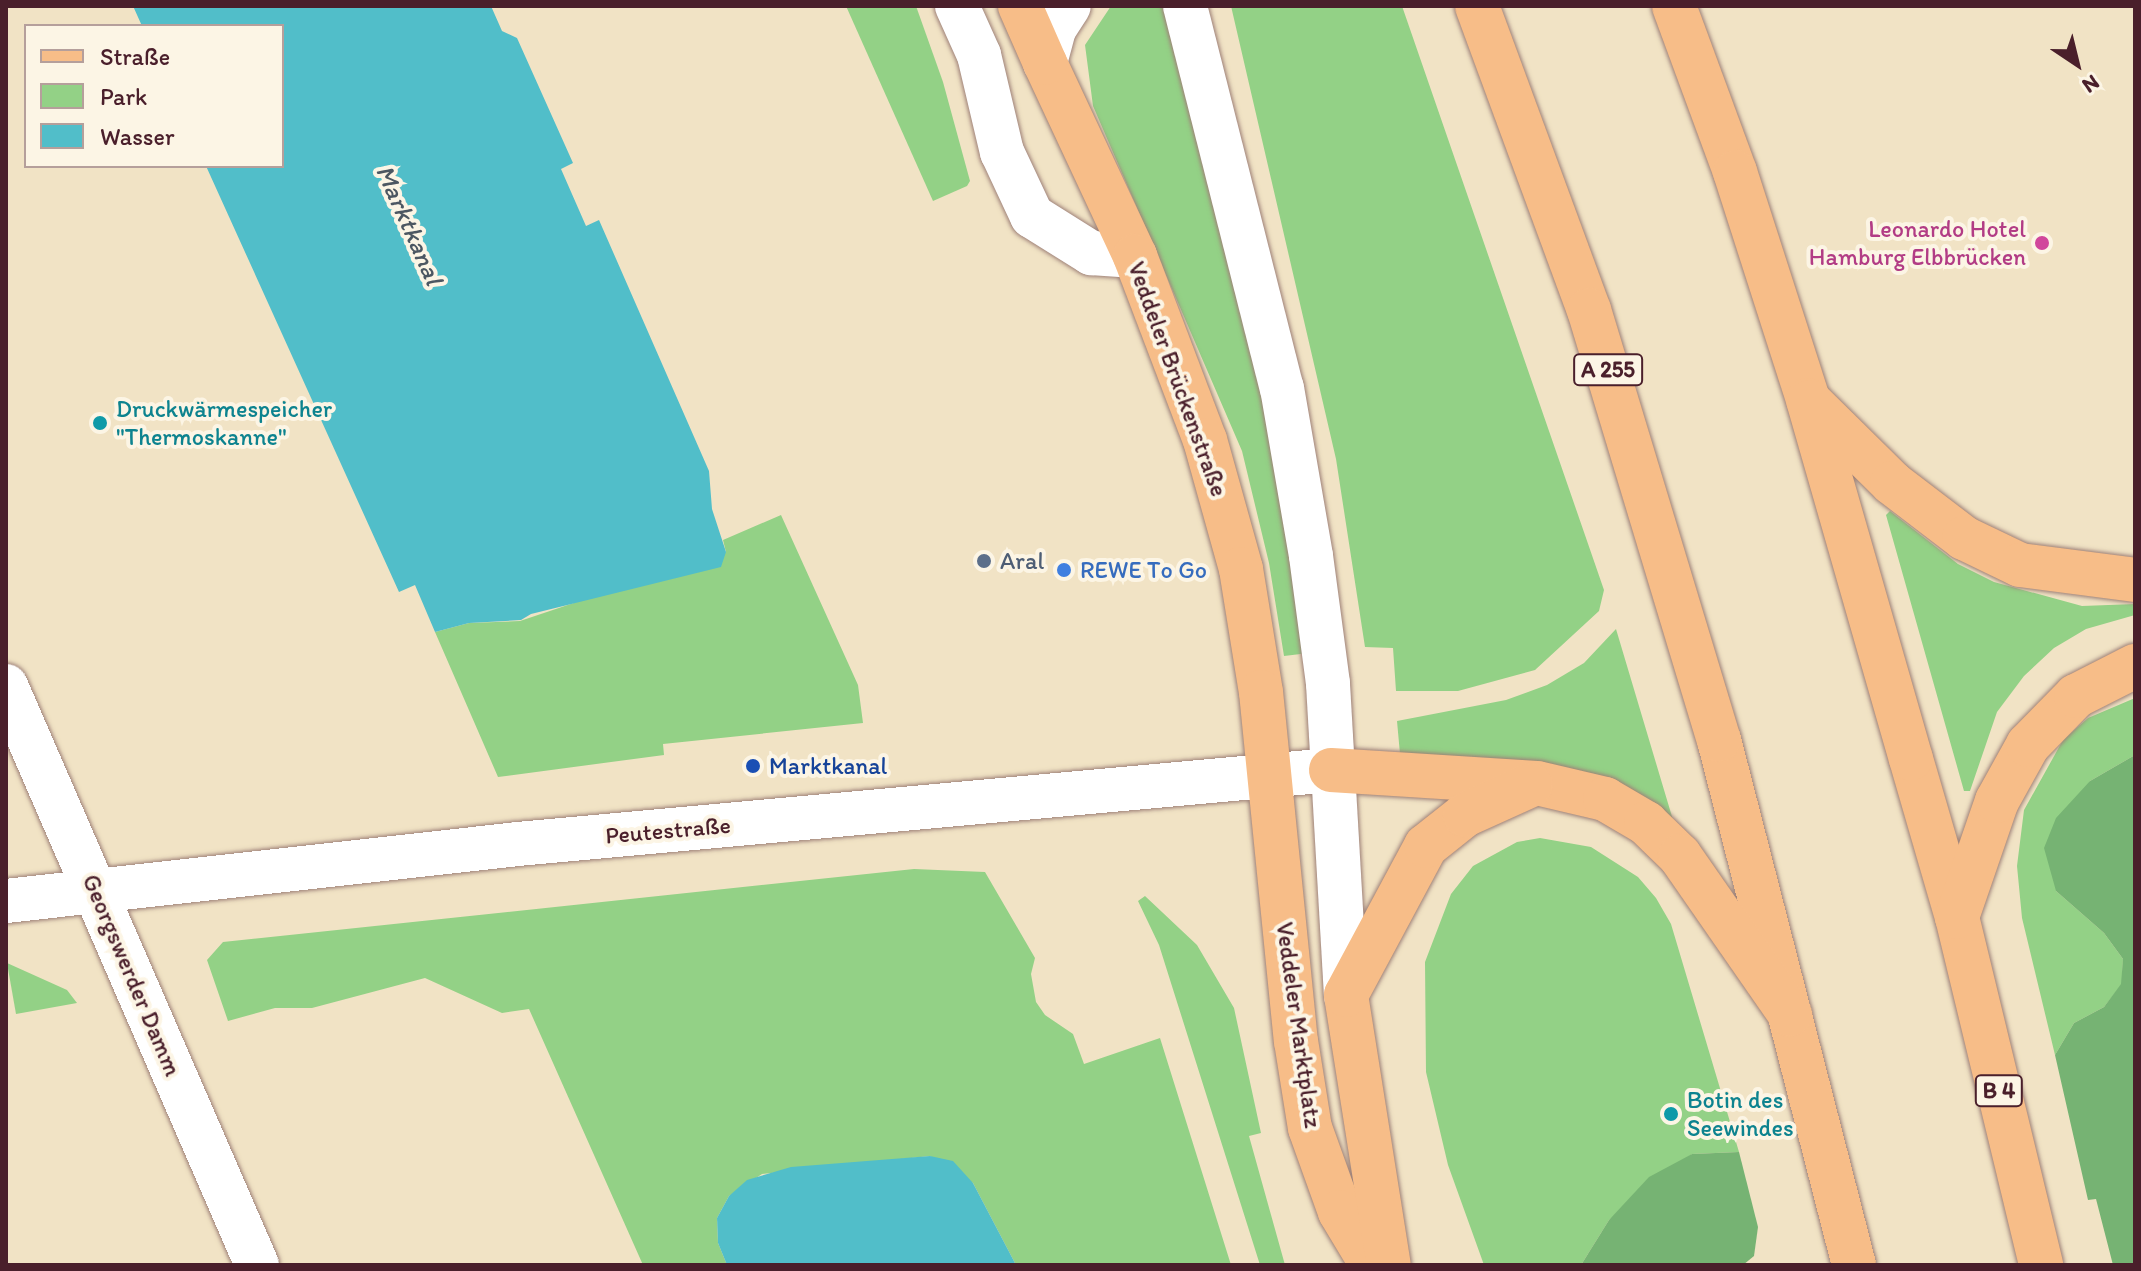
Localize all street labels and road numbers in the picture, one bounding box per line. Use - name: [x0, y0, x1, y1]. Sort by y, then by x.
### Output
- street label: Veddeler Brückenstraße: [1122, 257, 1234, 501]
- road number: A 255: [1572, 352, 1644, 388]
- street label: Peutestraße: [604, 810, 732, 850]
- street label: Georgswerder Damm: [76, 869, 188, 1081]
- street label: Veddeler Marktplatz: [1270, 920, 1328, 1130]
- road number: B 4: [1973, 1073, 2025, 1109]

